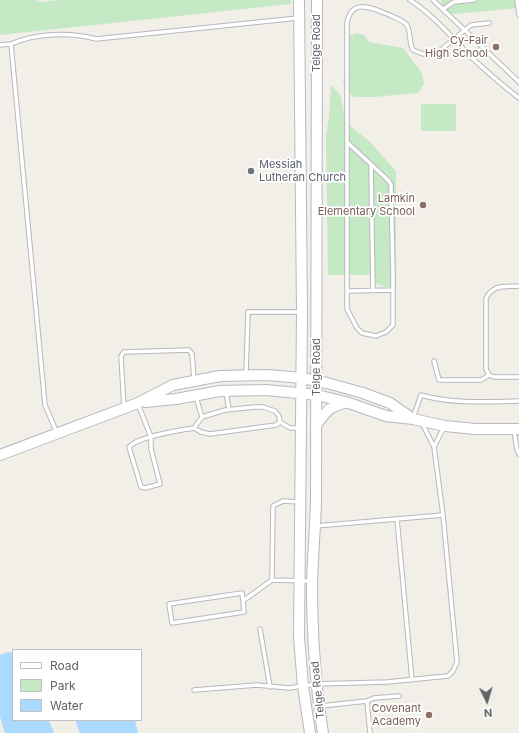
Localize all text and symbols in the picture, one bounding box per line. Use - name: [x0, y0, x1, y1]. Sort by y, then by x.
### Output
- street label: Telge Road: [310, 14, 324, 72]
- place label: Cy-Fair High School: [425, 34, 488, 60]
- marker: Cy-Fair High School: [491, 42, 501, 52]
- place label: Messiah Lutheran Church: [259, 158, 346, 184]
- marker: Messiah Lutheran Church: [246, 166, 256, 176]
- place label: Lamkin Elementary School: [318, 192, 415, 218]
- marker: Lamkin Elementary School: [418, 200, 428, 210]
- street label: Telge Road: [310, 338, 324, 396]
- legend: [12, 649, 142, 721]
- text: Road: [50, 658, 79, 673]
- street label: Telge Road: [308, 660, 328, 720]
- text: Park: [50, 678, 76, 693]
- north arrow: [467, 681, 507, 721]
- text: Water: [50, 698, 83, 713]
- place label: Covenant Academy: [371, 702, 421, 728]
- text: N: [483, 706, 493, 720]
- marker: Covenant Academy: [424, 710, 434, 720]

